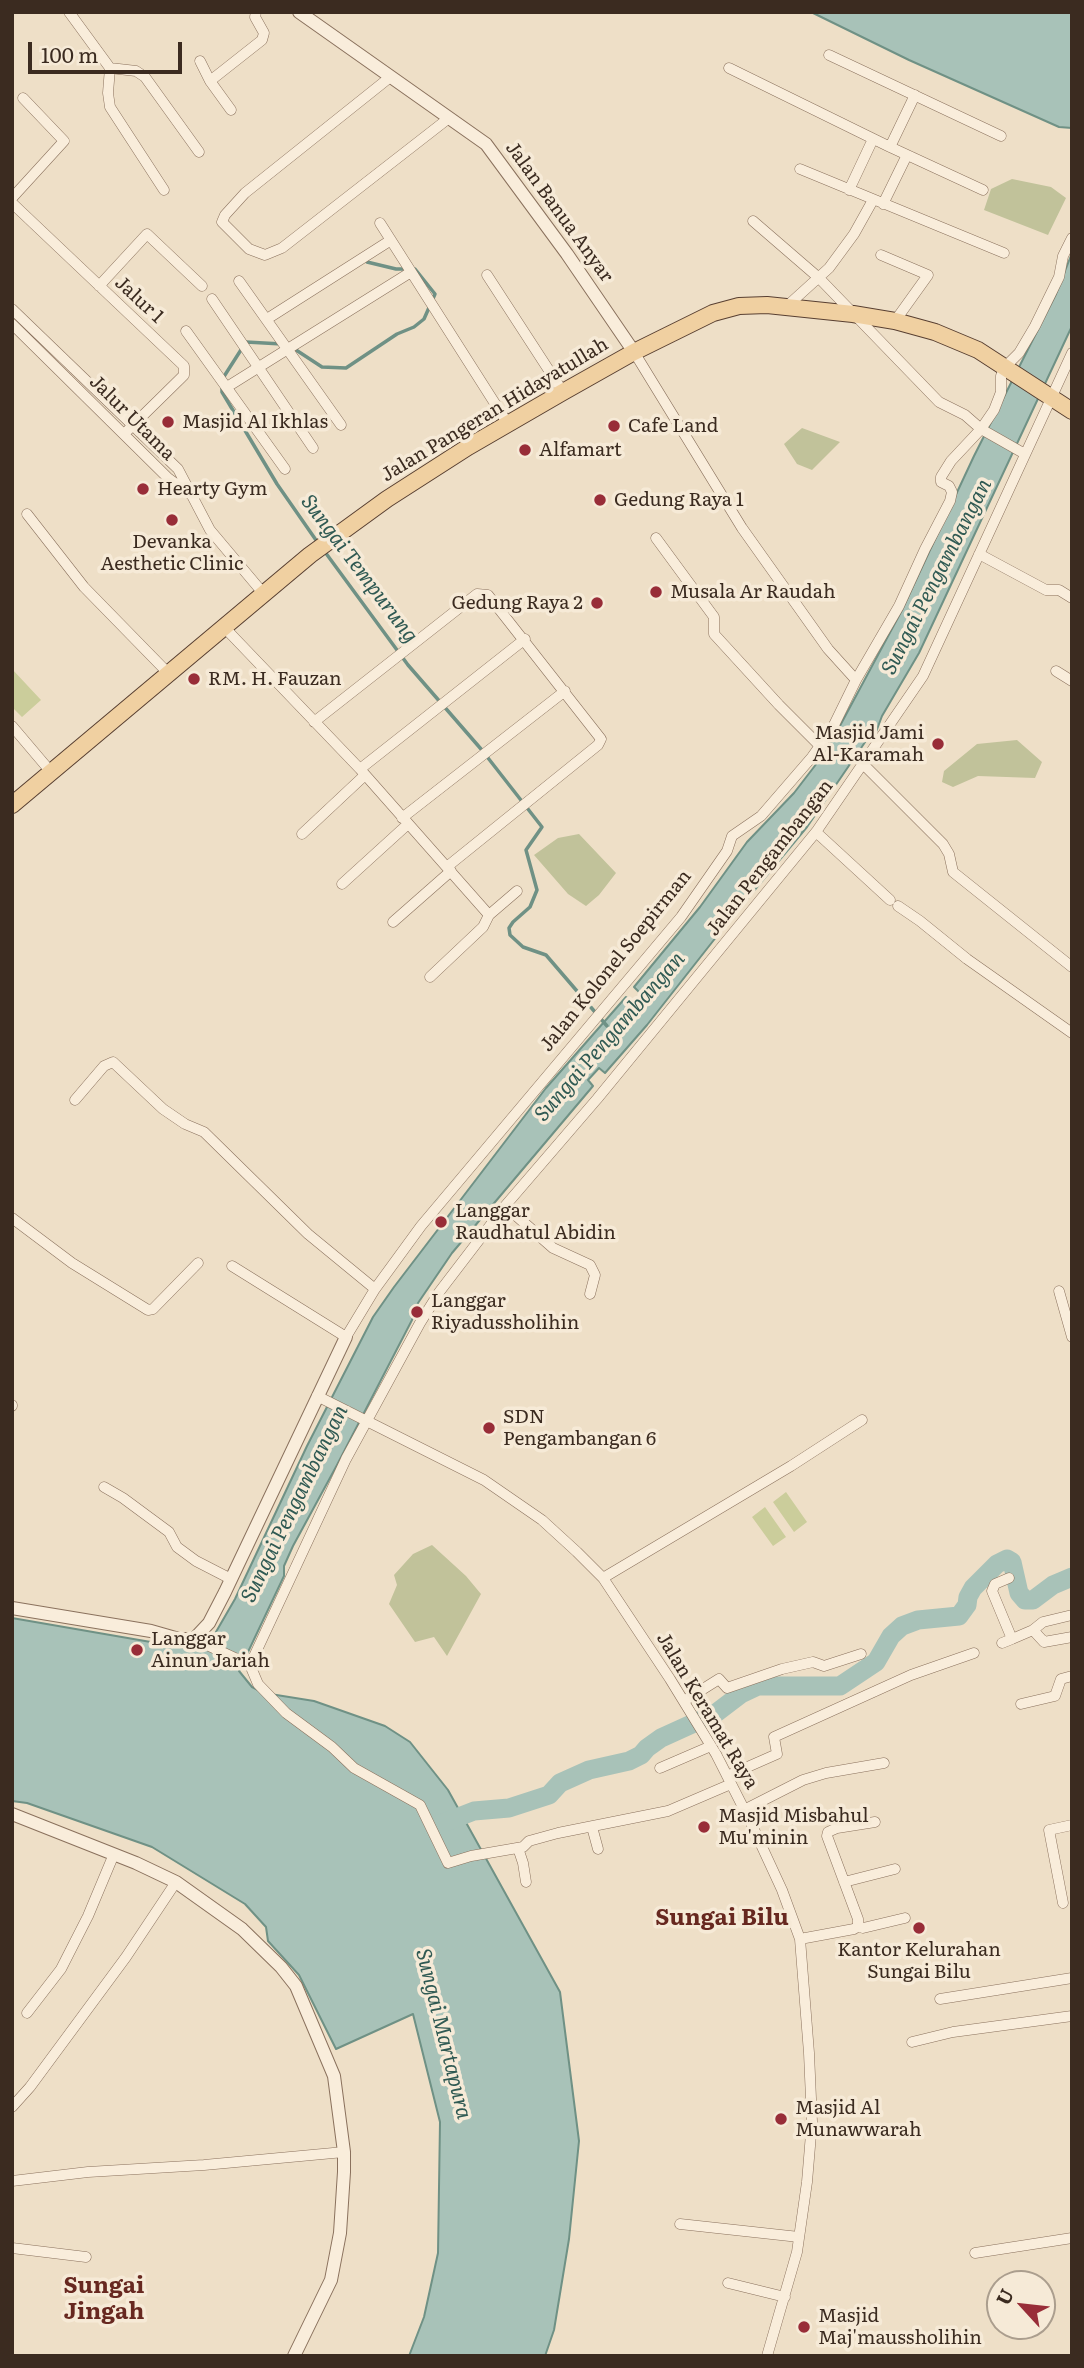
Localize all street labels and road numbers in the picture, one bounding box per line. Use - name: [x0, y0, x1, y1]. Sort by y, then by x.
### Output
- street label: Jalan Banua Anyar: [500, 137, 618, 287]
- street label: Jalur 1: [110, 272, 168, 328]
- street label: Jalan Pangeran Hidayatullah: [377, 333, 613, 487]
- street label: Jalur Utama: [84, 370, 180, 466]
- street label: Jalan Pengambangan: [702, 775, 838, 941]
- street label: Jalan Kolonel Soepirman: [536, 866, 696, 1056]
- street label: Jalan Keramat Raya: [651, 1629, 763, 1793]

